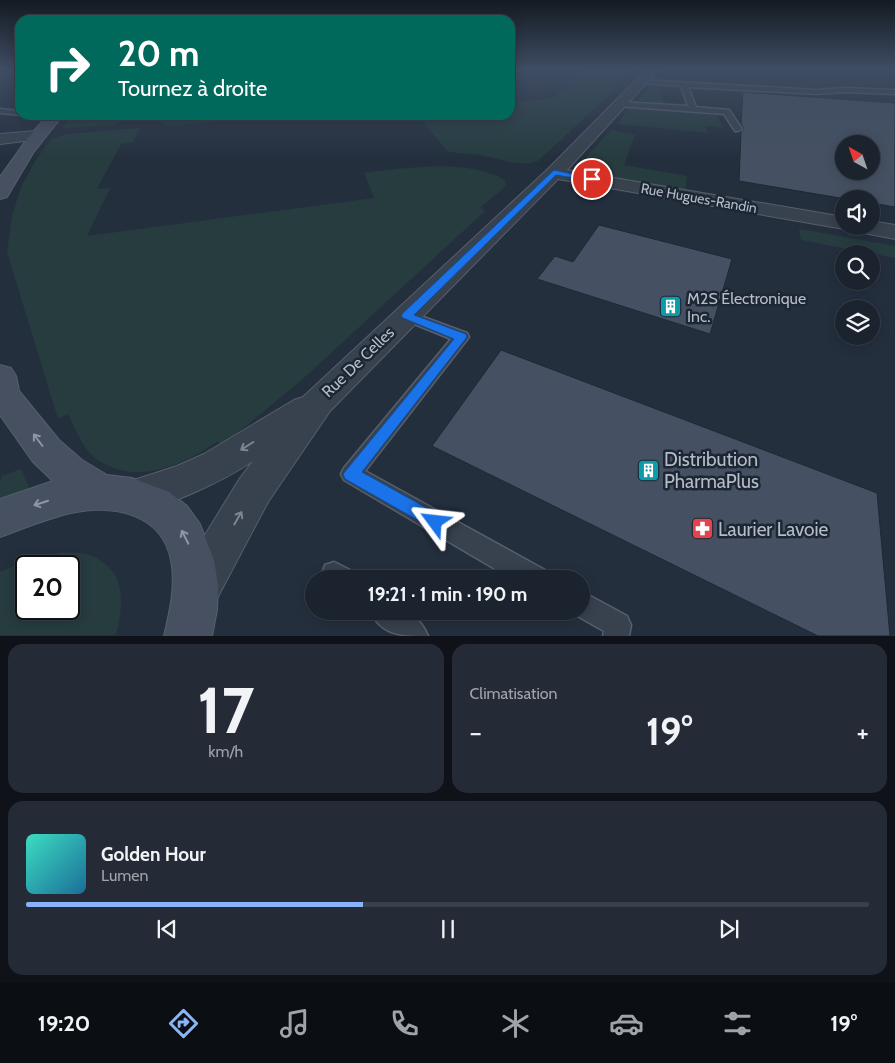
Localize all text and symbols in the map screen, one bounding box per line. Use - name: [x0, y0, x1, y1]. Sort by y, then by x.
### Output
- text: 20 m: [118, 32, 200, 75]
- icon: right: [35, 35, 100, 100]
- text: Tournez à droite: [118, 75, 267, 102]
- north arrow: [835, 135, 880, 180]
- map controls: [835, 135, 880, 345]
- pin: [571, 158, 613, 200]
- icon: arrive: [578, 165, 606, 193]
- street label: Rue Hugues-Randin: [639, 179, 759, 217]
- button: sound: [835, 190, 880, 235]
- button: search: [835, 245, 880, 290]
- place label: M2S Électronique Inc.: [687, 289, 806, 326]
- building icon: M2S Électronique Inc.: [659, 295, 683, 319]
- button: layers: [835, 300, 880, 345]
- street label: Rue De Celles: [318, 323, 398, 401]
- one-way arrow: [33, 433, 43, 447]
- one-way arrow: [240, 442, 254, 452]
- place label: Distribution PharmaPlus: [664, 448, 759, 493]
- building icon: Distribution PharmaPlus: [636, 458, 660, 482]
- position arrow: [408, 495, 460, 547]
- one-way arrow: [33, 499, 49, 508]
- one-way arrow: [234, 511, 244, 525]
- pharmacy icon: Laurier Lavoie: [690, 517, 714, 541]
- place label: Laurier Lavoie: [718, 518, 829, 541]
- one-way arrow: [180, 530, 190, 545]
- speed limit sign: 20: [15, 555, 80, 620]
- text: 19:21 · 1 min · 190 m: [368, 583, 527, 606]
- text: 17: [197, 670, 254, 749]
- text: Climatisation: [470, 684, 558, 703]
- text: 19°: [646, 708, 692, 755]
- text: −: [470, 715, 482, 749]
- text: +: [857, 715, 869, 749]
- text: km/h: [208, 742, 243, 761]
- text: Golden Hour: [101, 843, 206, 866]
- text: Lumen: [101, 866, 148, 885]
- icon: previous: [153, 915, 181, 943]
- icon: pause: [434, 915, 462, 943]
- icon: next: [715, 915, 743, 943]
- icon: directions: [166, 1006, 201, 1041]
- icon: music: [277, 1006, 312, 1041]
- icon: phone: [387, 1006, 422, 1041]
- icon: climate: [498, 1006, 533, 1041]
- icon: car: [609, 1006, 644, 1041]
- icon: filters: [720, 1006, 755, 1041]
- text: 19:20: [38, 1010, 90, 1037]
- text: 19°: [830, 1010, 857, 1037]

